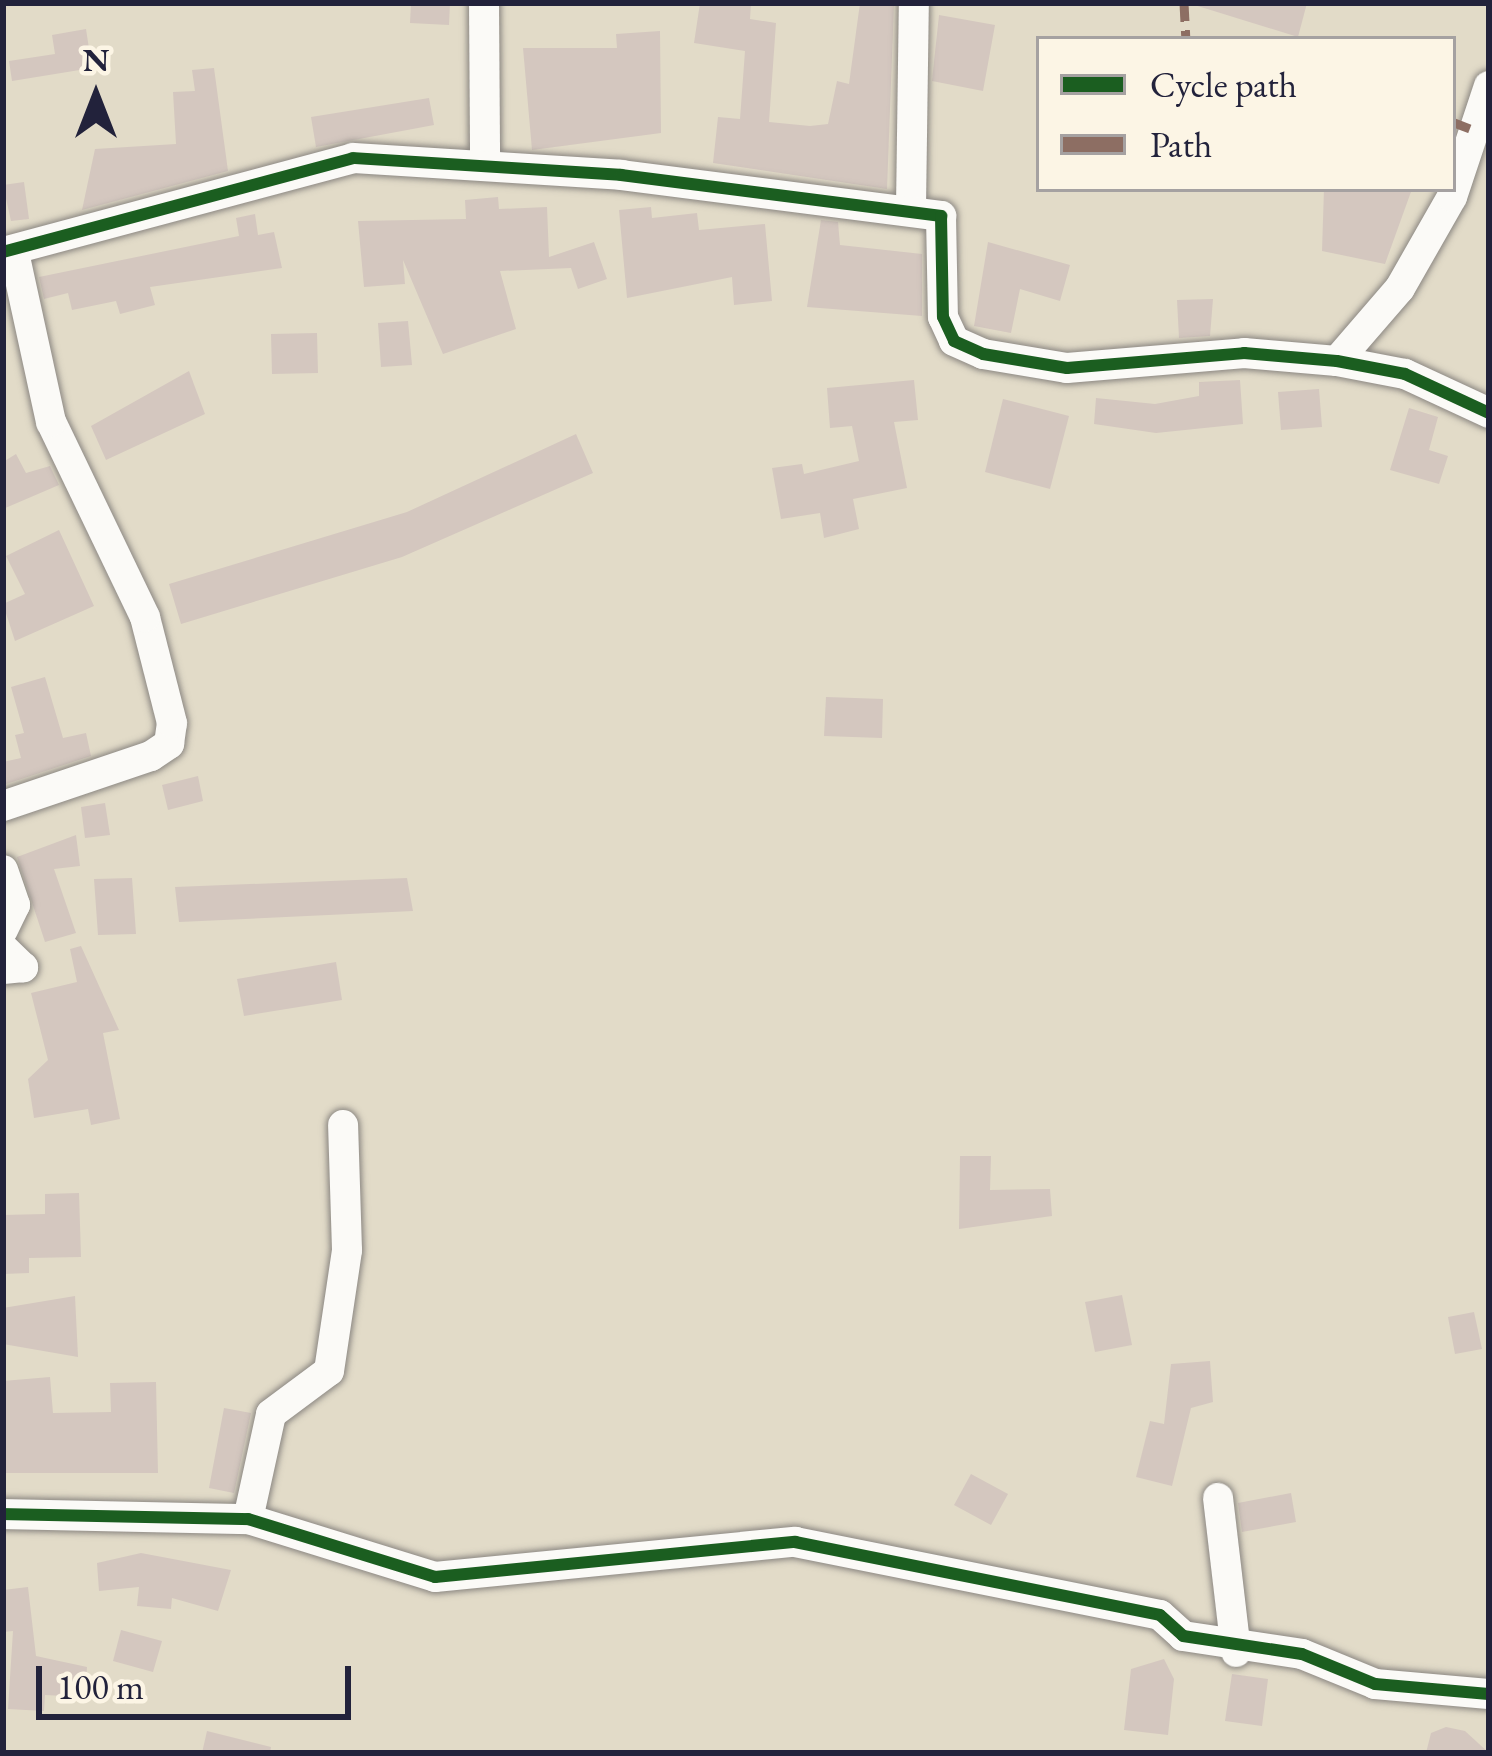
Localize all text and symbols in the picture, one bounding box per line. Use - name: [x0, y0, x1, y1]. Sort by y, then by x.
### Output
- north arrow: [36, 36, 156, 156]
- legend: [1036, 36, 1456, 192]
- text: N: [83, 38, 109, 81]
- text: Cycle path: [1150, 61, 1297, 108]
- text: Path: [1150, 121, 1212, 168]
- scale bar: [42, 1642, 357, 1716]
- text: 100 m: [57, 1663, 144, 1710]

